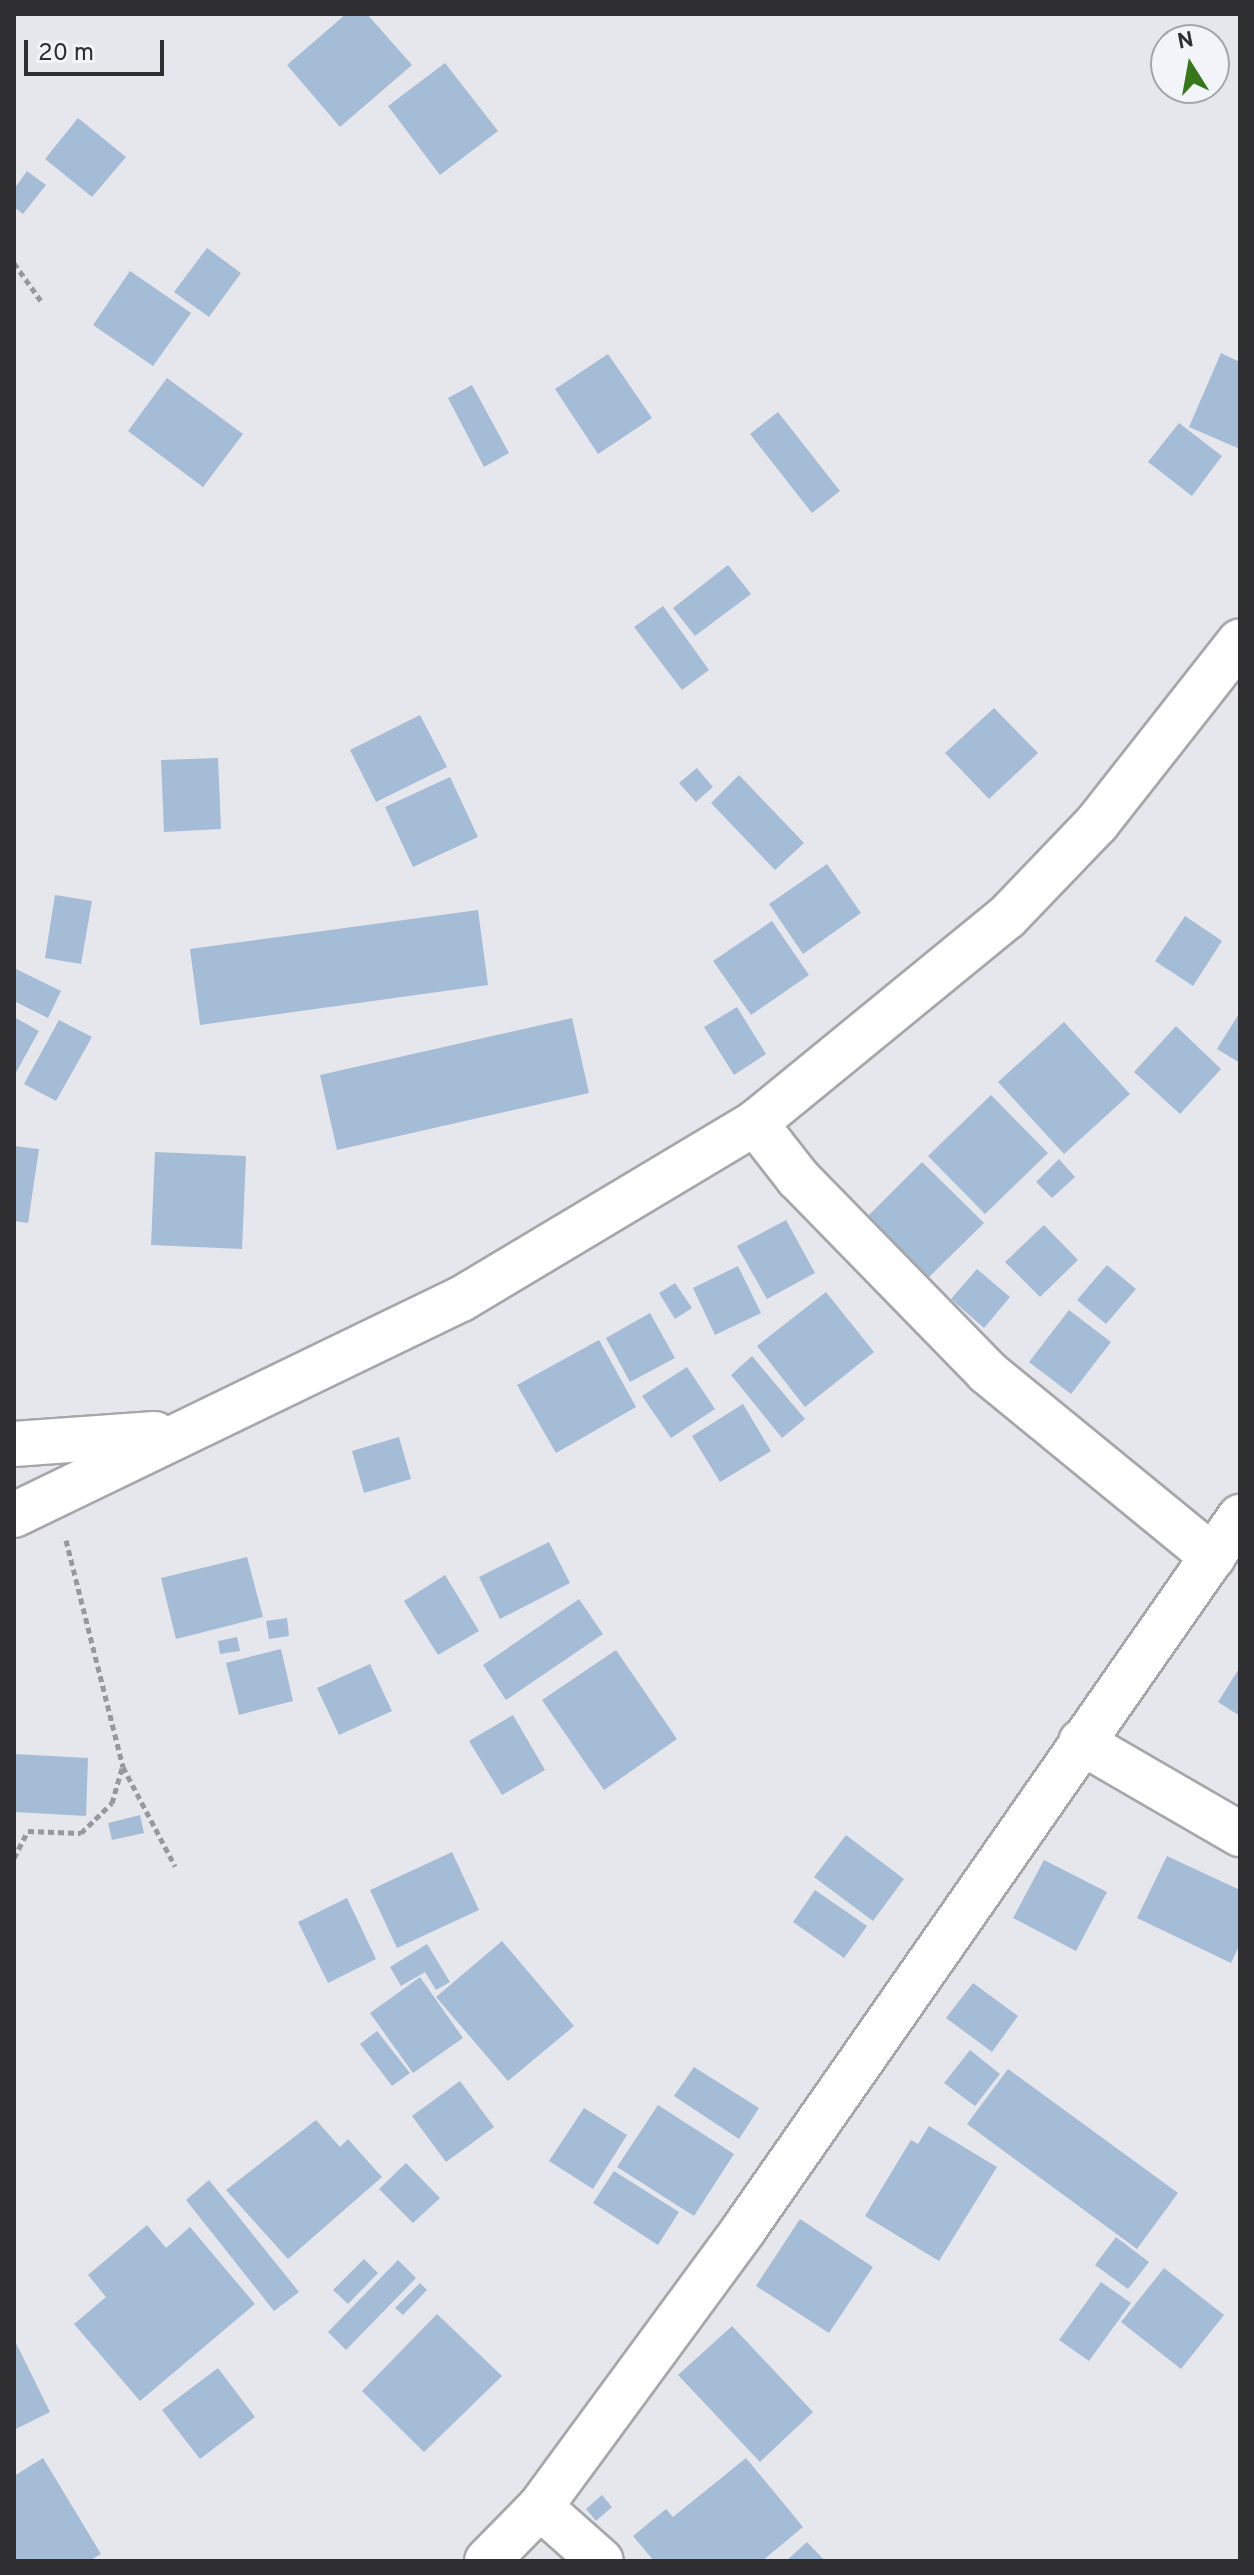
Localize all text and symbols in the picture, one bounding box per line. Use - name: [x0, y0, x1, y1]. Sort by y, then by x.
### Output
- scale bar: [28, 24, 168, 74]
- north arrow: [1150, 24, 1230, 104]
- text: N: [1175, 27, 1196, 57]
- text: 20 m: [38, 39, 94, 69]

